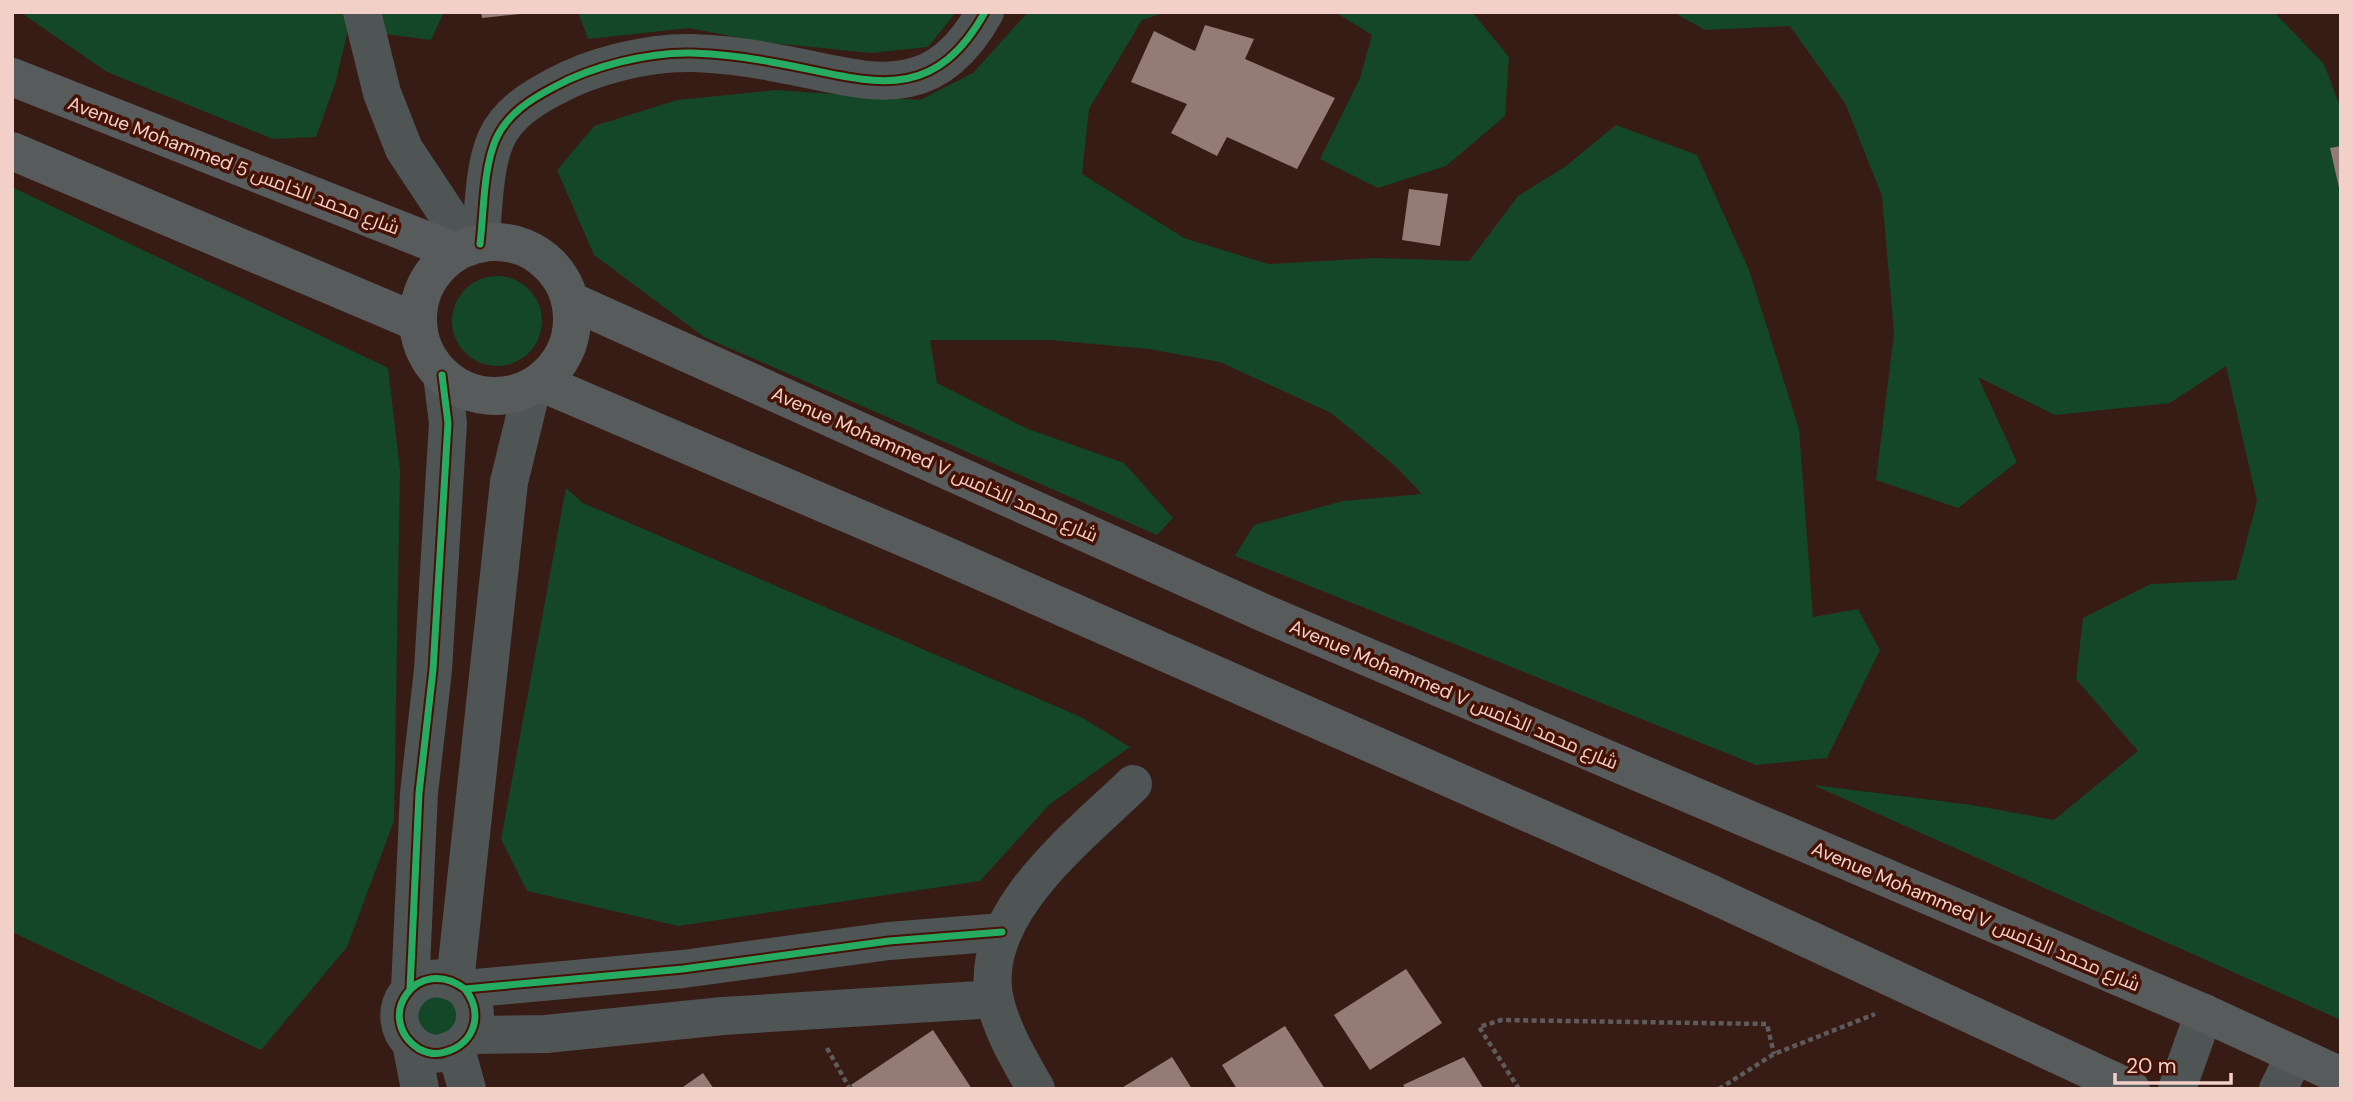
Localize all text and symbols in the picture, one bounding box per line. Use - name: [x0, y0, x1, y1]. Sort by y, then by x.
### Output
- street label: Avenue Mohammed 5 شارع محمد الخامس: [64, 91, 403, 241]
- street label: Avenue Mohammed V شارع محمد الخامس: [767, 381, 1102, 549]
- street label: Avenue Mohammed V شارع محمد الخامس: [1285, 614, 1622, 776]
- street label: Avenue Mohammed V شارع محمد الخامس: [1807, 836, 2144, 998]
- scale bar: [2115, 1042, 2230, 1086]
- text: 20 m: [2126, 1052, 2177, 1080]

